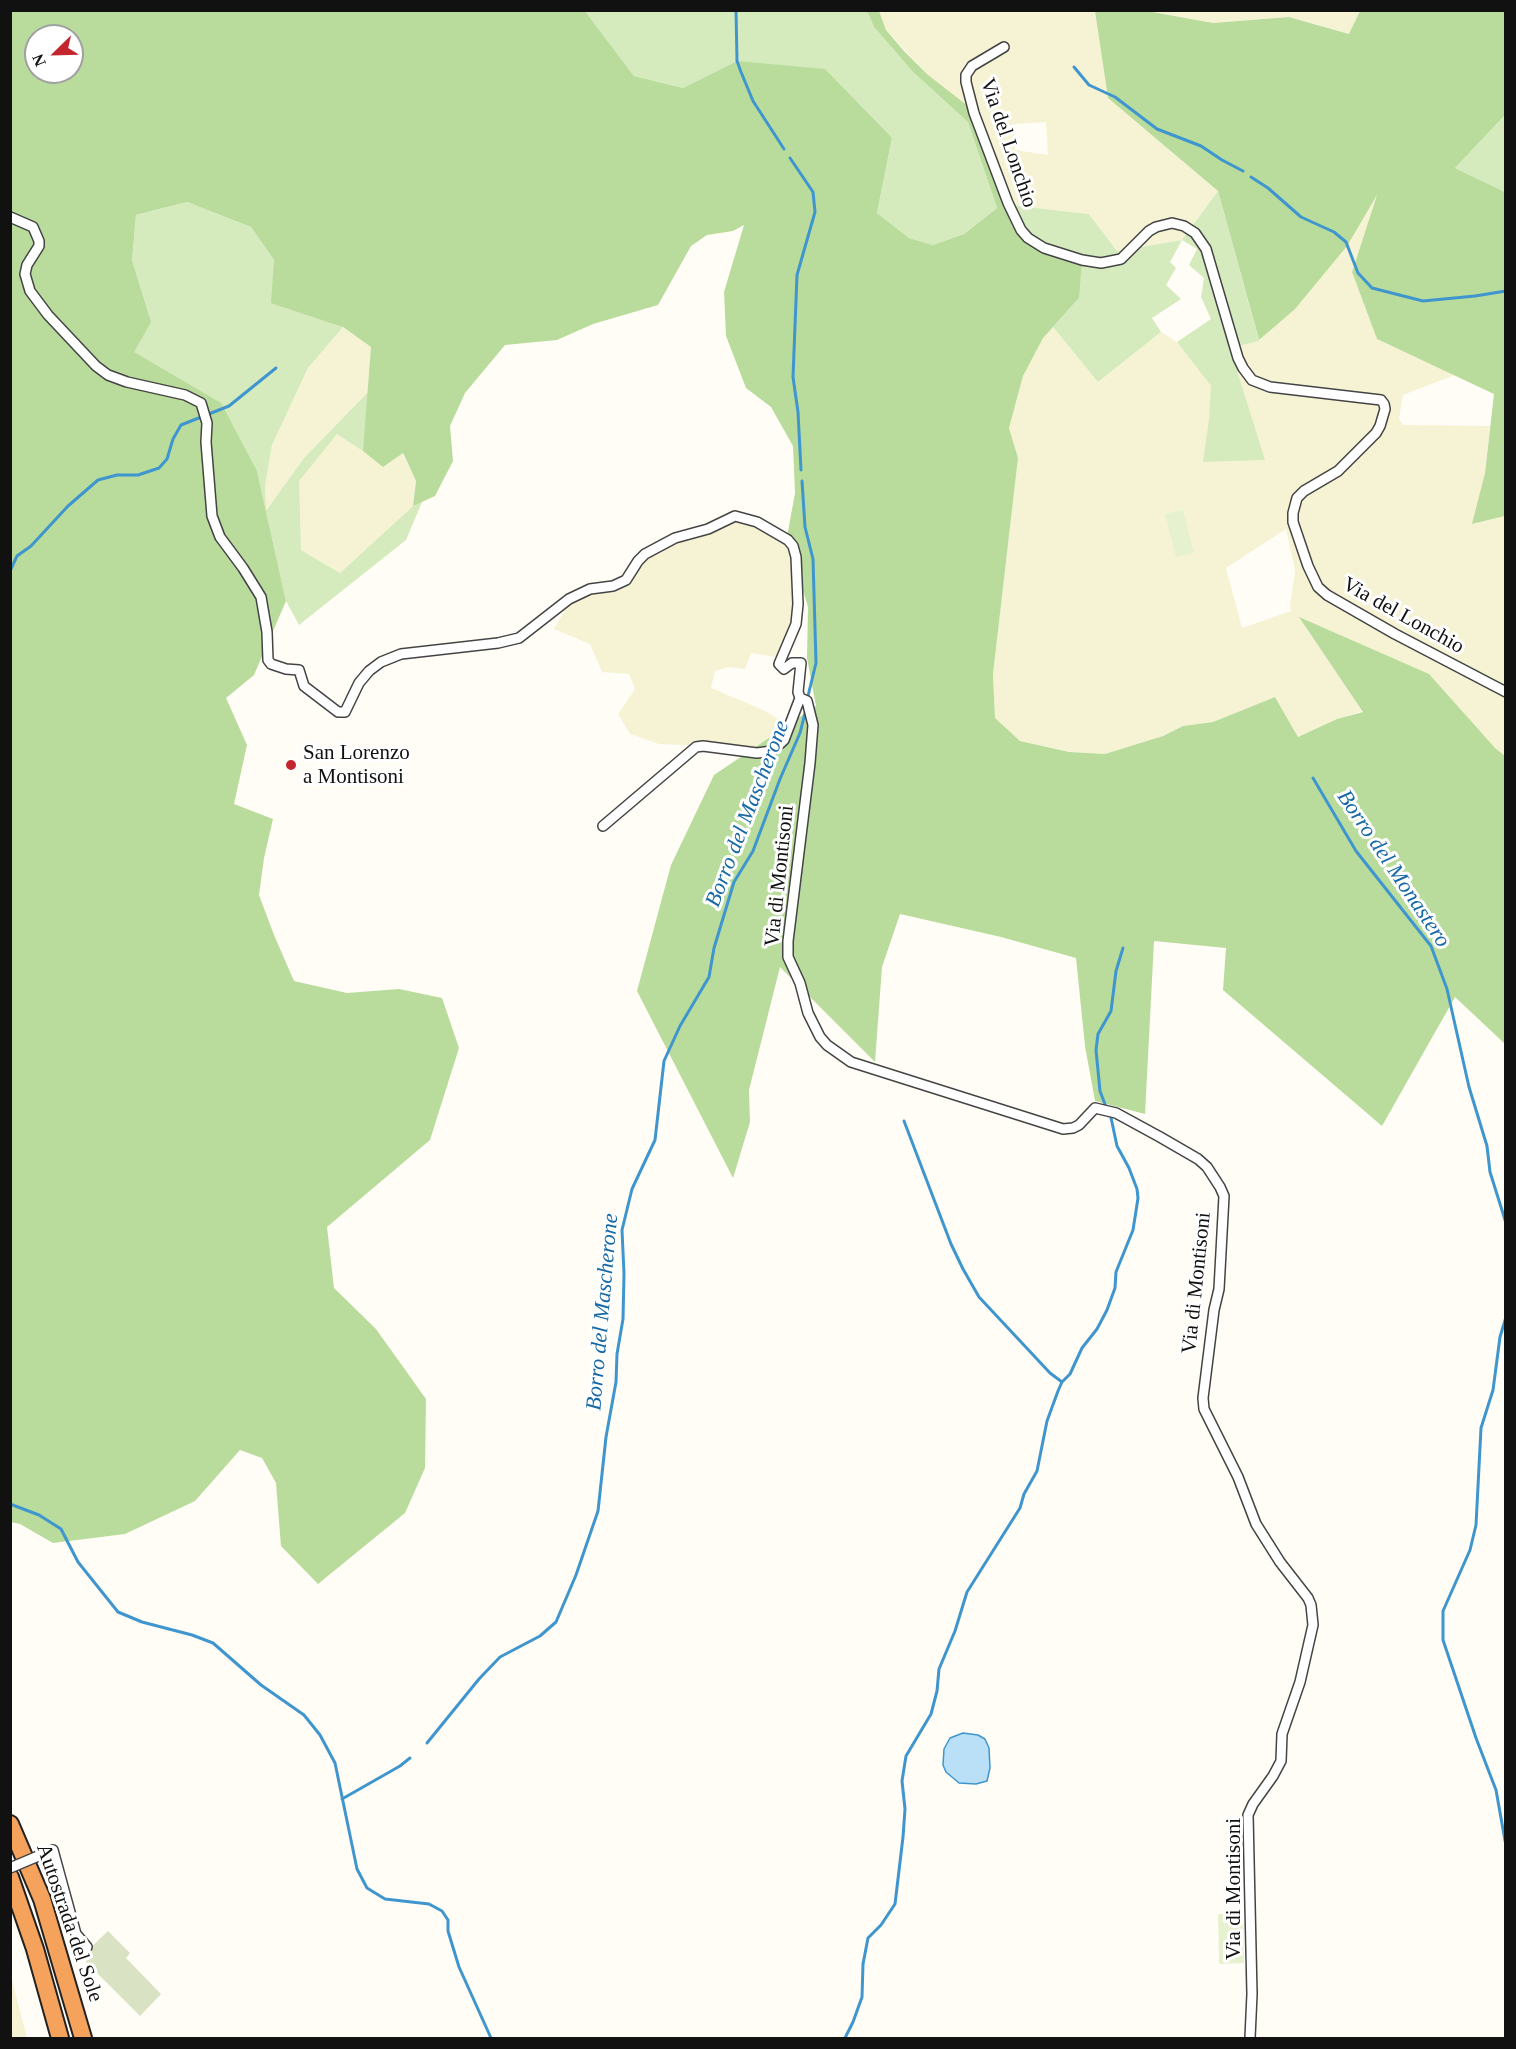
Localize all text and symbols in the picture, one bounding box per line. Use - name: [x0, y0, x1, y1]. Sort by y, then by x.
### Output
- north arrow: [24, 24, 84, 84]
- text: N: [29, 52, 49, 69]
- street label: Via del Lonchio: [974, 75, 1042, 211]
- street label: Via del Lonchio: [1338, 572, 1468, 660]
- water label: Borro del Mascherone: [700, 717, 796, 911]
- place label: San Lorenzo a Montisoni: [303, 740, 410, 790]
- marker: San Lorenzo a Montisoni: [284, 758, 298, 772]
- water label: Borro del Monastero: [1331, 785, 1455, 953]
- street label: Via di Montisoni: [760, 804, 800, 948]
- street label: Via di Montisoni: [1177, 1211, 1217, 1355]
- water label: Borro del Mascherone: [581, 1212, 625, 1412]
- street label: Via di Montisoni: [1221, 1818, 1247, 1960]
- street label: Autostrada del Sole: [30, 1841, 108, 2005]

